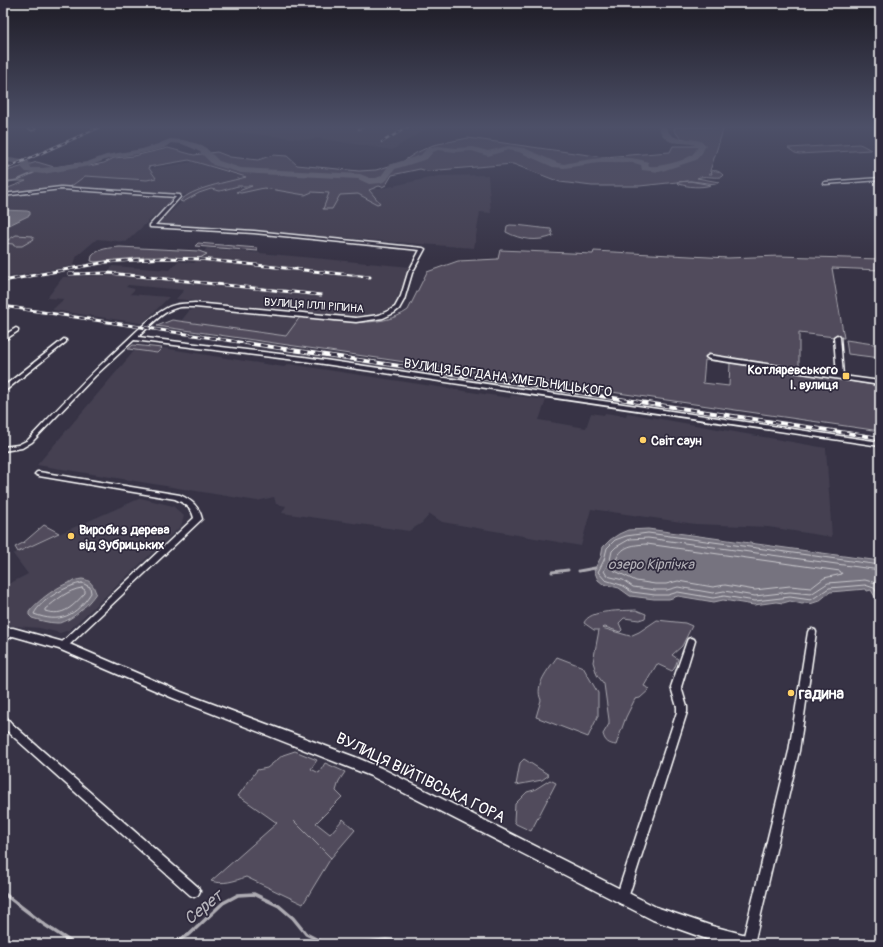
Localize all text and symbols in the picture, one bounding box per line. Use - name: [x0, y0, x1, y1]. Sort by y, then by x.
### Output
- street label: ВУЛИЦЯ ІЛЛІ РІПИНА: [264, 296, 364, 315]
- street label: ВУЛИЦЯ БОГДАНА ХМЕЛЬНИЦЬКОГО: [403, 355, 613, 401]
- place label: Котляревського І. вулиця: [747, 362, 838, 393]
- marker: Котляревського І. вулиця: [841, 371, 851, 381]
- place label: Світ саун: [651, 433, 702, 449]
- marker: Світ саун: [638, 435, 648, 445]
- place label: Вироби з дерева від Зубрицьких: [79, 522, 170, 553]
- marker: Вироби з дерева від Зубрицьких: [66, 531, 76, 541]
- water label: озеро Кірпічка: [608, 556, 695, 573]
- place label: гадина: [798, 684, 845, 704]
- marker: гадина: [786, 688, 796, 698]
- street label: ВУЛИЦЯ ВІЙТІВСЬКА ГОРА: [332, 728, 509, 828]
- water label: Серет: [180, 884, 229, 929]

